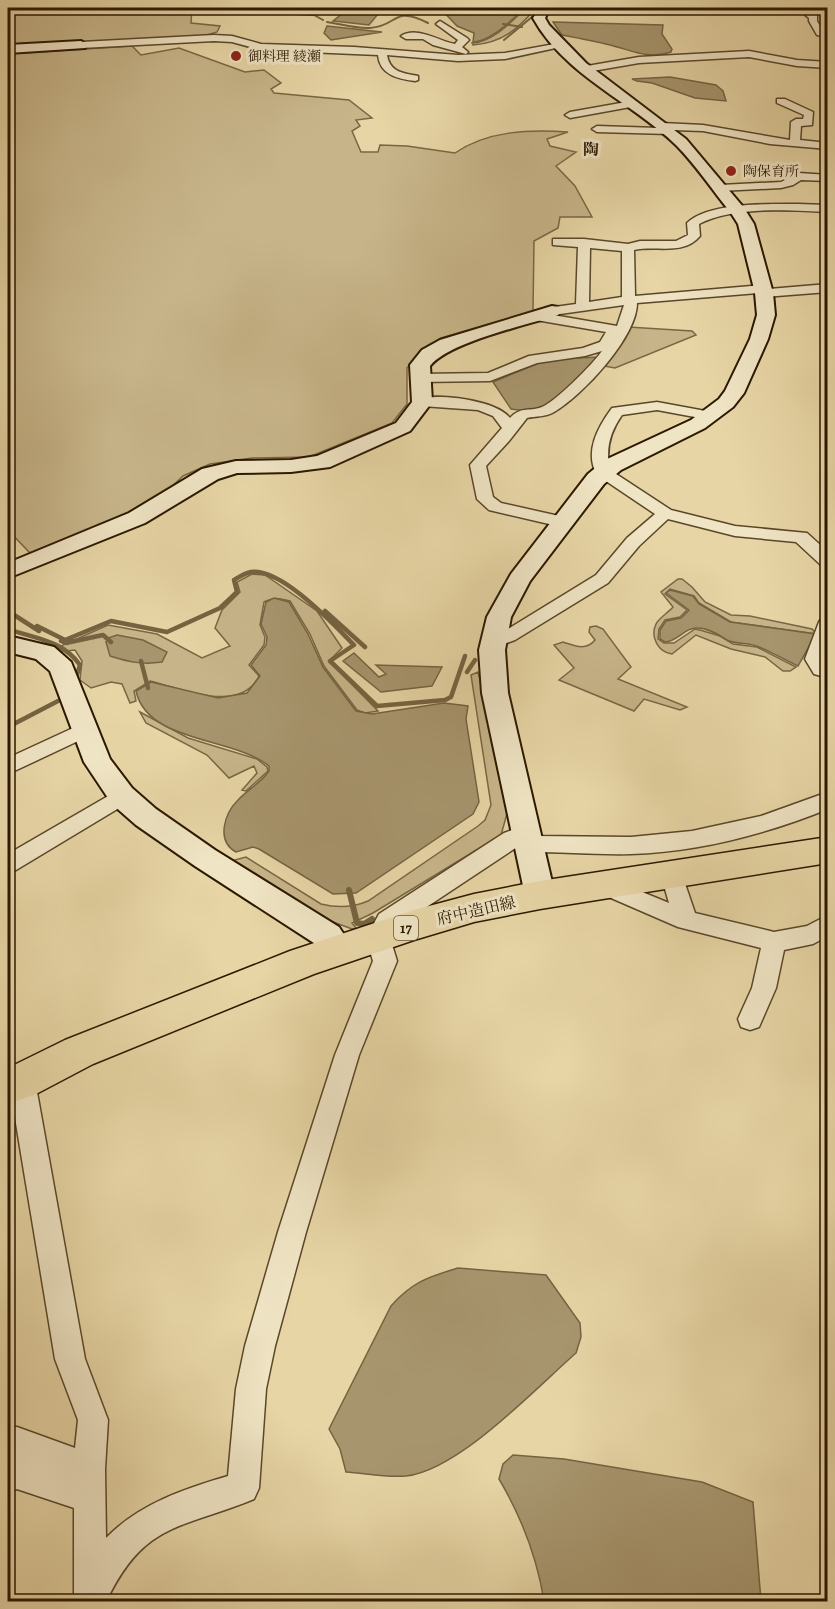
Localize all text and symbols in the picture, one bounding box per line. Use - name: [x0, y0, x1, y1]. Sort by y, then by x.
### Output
- place label: 御料理 綾瀬: [248, 47, 321, 66]
- marker: 御料理 綾瀬: [229, 49, 243, 63]
- district label: 陶: [583, 139, 599, 161]
- place label: 陶保育所: [743, 162, 799, 181]
- marker: 陶保育所: [724, 164, 738, 178]
- street label: 府中造田線: [435, 891, 518, 931]
- road number: 17: [394, 916, 418, 940]

